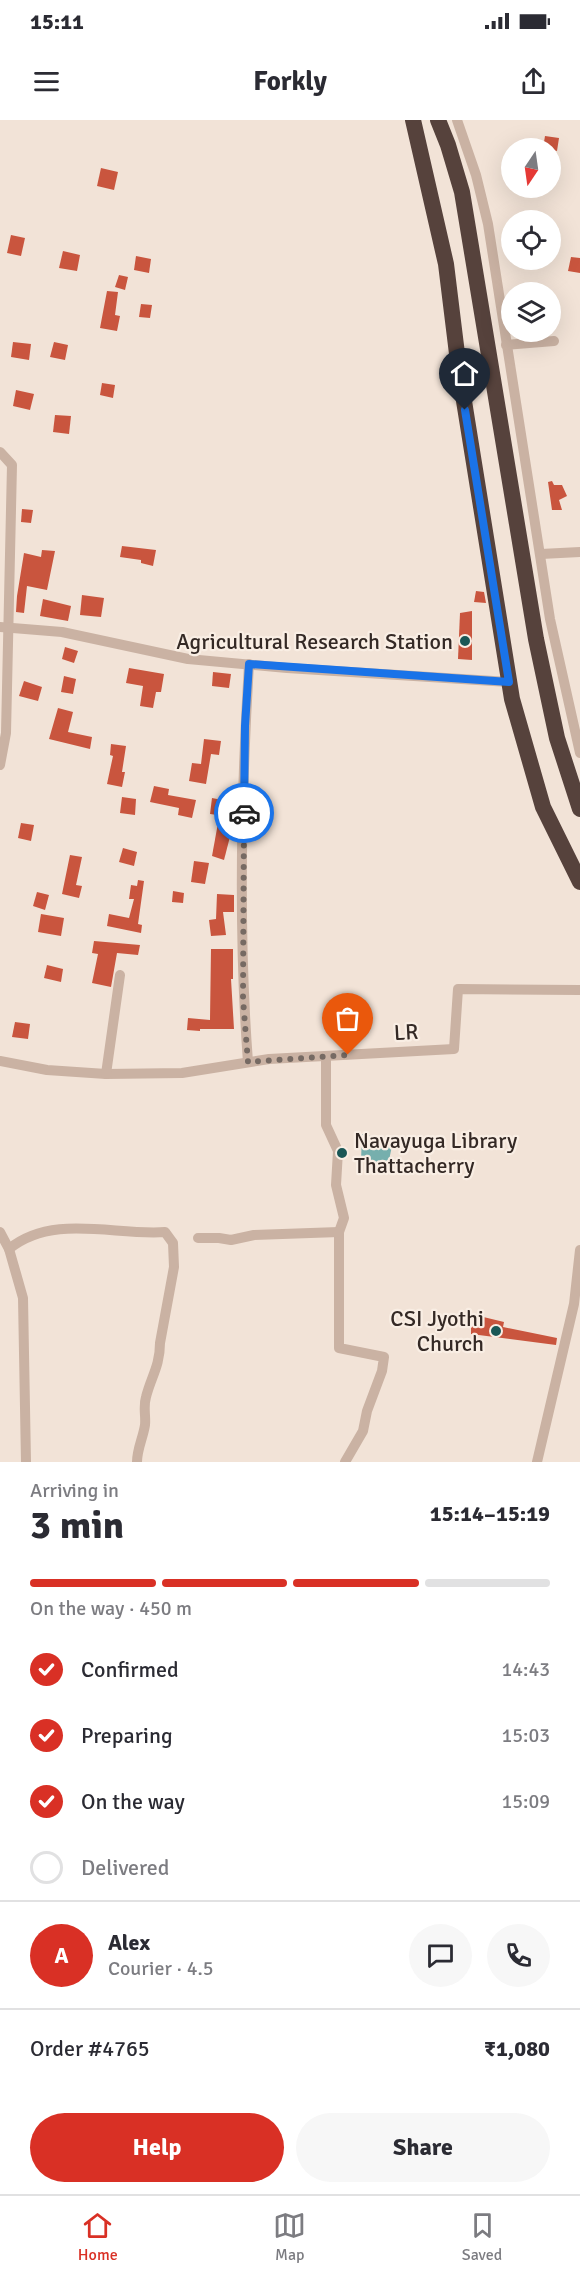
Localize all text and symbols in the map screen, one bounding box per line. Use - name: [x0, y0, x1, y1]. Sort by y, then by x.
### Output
- text: 15:11: [30, 8, 84, 35]
- icon: menu: [30, 65, 63, 98]
- text: Forkly: [253, 65, 327, 98]
- icon: share: [517, 65, 550, 98]
- north arrow: [501, 138, 561, 198]
- map controls: [501, 138, 561, 342]
- button: locate: [501, 210, 561, 270]
- button: layers: [501, 282, 561, 342]
- pin: [439, 348, 490, 410]
- icon: home: [448, 357, 481, 390]
- place label: Agricultural Research Station: [176, 628, 453, 655]
- marker: Agricultural Research Station: [458, 634, 472, 648]
- courier: [214, 783, 274, 843]
- icon: car: [228, 797, 261, 830]
- pin: [322, 993, 373, 1055]
- icon: bag: [331, 1002, 364, 1035]
- street label: LR: [393, 1018, 419, 1046]
- place label: Navayuga Library Thattacherry: [354, 1127, 518, 1179]
- marker: Navayuga Library Thattacherry: [335, 1146, 349, 1160]
- place label: CSI Jyothi Church: [390, 1305, 484, 1357]
- marker: CSI Jyothi Church: [489, 1324, 503, 1338]
- text: Arriving in: [30, 1478, 119, 1503]
- text: 15:14–15:19: [430, 1500, 550, 1527]
- text: 3 min: [30, 1501, 124, 1549]
- text: On the way · 450 m: [30, 1596, 192, 1621]
- icon: check: [30, 1653, 63, 1686]
- text: Confirmed: [81, 1656, 179, 1683]
- text: 14:43: [501, 1657, 550, 1682]
- icon: check: [30, 1719, 63, 1752]
- text: Preparing: [81, 1722, 173, 1749]
- text: 15:03: [501, 1723, 550, 1748]
- icon: check: [30, 1785, 63, 1818]
- text: On the way: [81, 1788, 185, 1815]
- text: 15:09: [501, 1789, 550, 1814]
- text: Delivered: [81, 1854, 169, 1881]
- button: chat: [409, 1924, 472, 1987]
- button: phone: [487, 1924, 550, 1987]
- text: Alex: [108, 1929, 150, 1956]
- text: A: [54, 1942, 69, 1969]
- text: Courier · 4.5: [108, 1956, 214, 1981]
- text: Order #4765: [30, 2035, 150, 2062]
- text: ₹1,080: [484, 2035, 550, 2062]
- button: Help: [30, 2113, 284, 2182]
- button: Share: [296, 2113, 550, 2182]
- tab: Home: [78, 2209, 118, 2265]
- tab: Map: [273, 2209, 306, 2265]
- tab: Saved: [462, 2209, 502, 2265]

